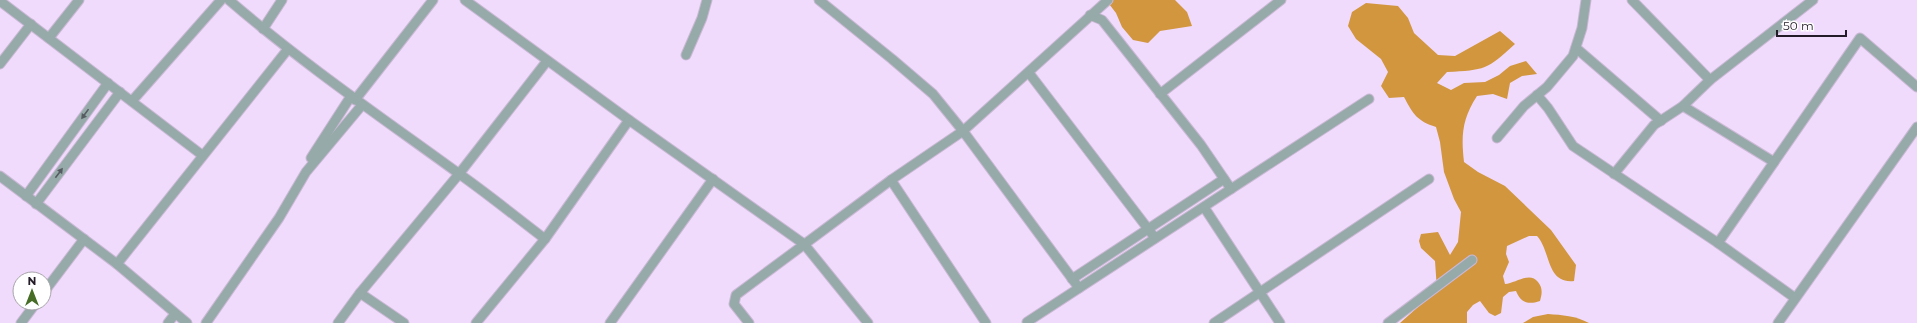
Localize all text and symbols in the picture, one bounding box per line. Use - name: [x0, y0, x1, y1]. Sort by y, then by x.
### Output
- scale bar: [1777, 12, 1846, 38]
- text: 50 m: [1783, 18, 1814, 33]
- one-way arrow: [81, 109, 89, 120]
- one-way arrow: [55, 168, 64, 179]
- north arrow: [12, 271, 52, 311]
- text: N: [28, 274, 36, 288]

